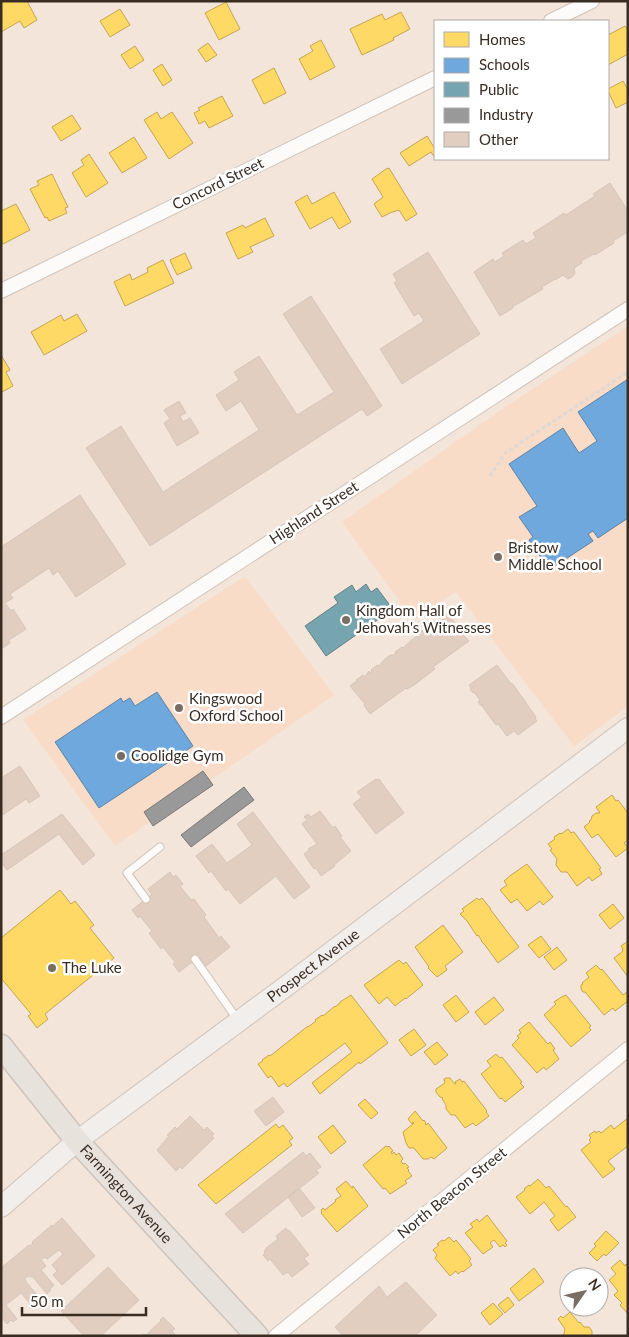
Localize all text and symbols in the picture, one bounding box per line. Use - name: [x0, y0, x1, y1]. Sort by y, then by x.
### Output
- legend: [434, 20, 609, 160]
- text: Homes: [479, 30, 525, 48]
- text: Schools: [479, 55, 530, 73]
- text: Public: [479, 80, 519, 98]
- text: Industry: [479, 105, 534, 123]
- text: Other: [479, 130, 519, 148]
- street label: Concord Street: [169, 153, 267, 213]
- street label: Highland Street: [266, 476, 362, 548]
- place label: Bristow Middle School: [508, 538, 602, 573]
- marker: Bristow Middle School: [492, 551, 504, 563]
- place label: Kingdom Hall of Jehovah's Witnesses: [356, 601, 491, 636]
- marker: Kingdom Hall of Jehovah's Witnesses: [340, 614, 352, 626]
- place label: Kingswood Oxford School: [189, 689, 283, 724]
- marker: Kingswood Oxford School: [173, 702, 185, 714]
- place label: Coolidge Gym: [131, 746, 224, 764]
- marker: Coolidge Gym: [115, 750, 127, 762]
- street label: Prospect Avenue: [263, 924, 363, 1005]
- place label: The Luke: [62, 958, 122, 976]
- marker: The Luke: [46, 962, 58, 974]
- street label: Farmington Avenue: [77, 1140, 177, 1247]
- street label: North Beacon Street: [393, 1142, 510, 1242]
- north arrow: [559, 1267, 609, 1317]
- text: N: [585, 1275, 605, 1294]
- scale bar: [22, 1284, 146, 1316]
- text: 50 m: [30, 1292, 64, 1310]

